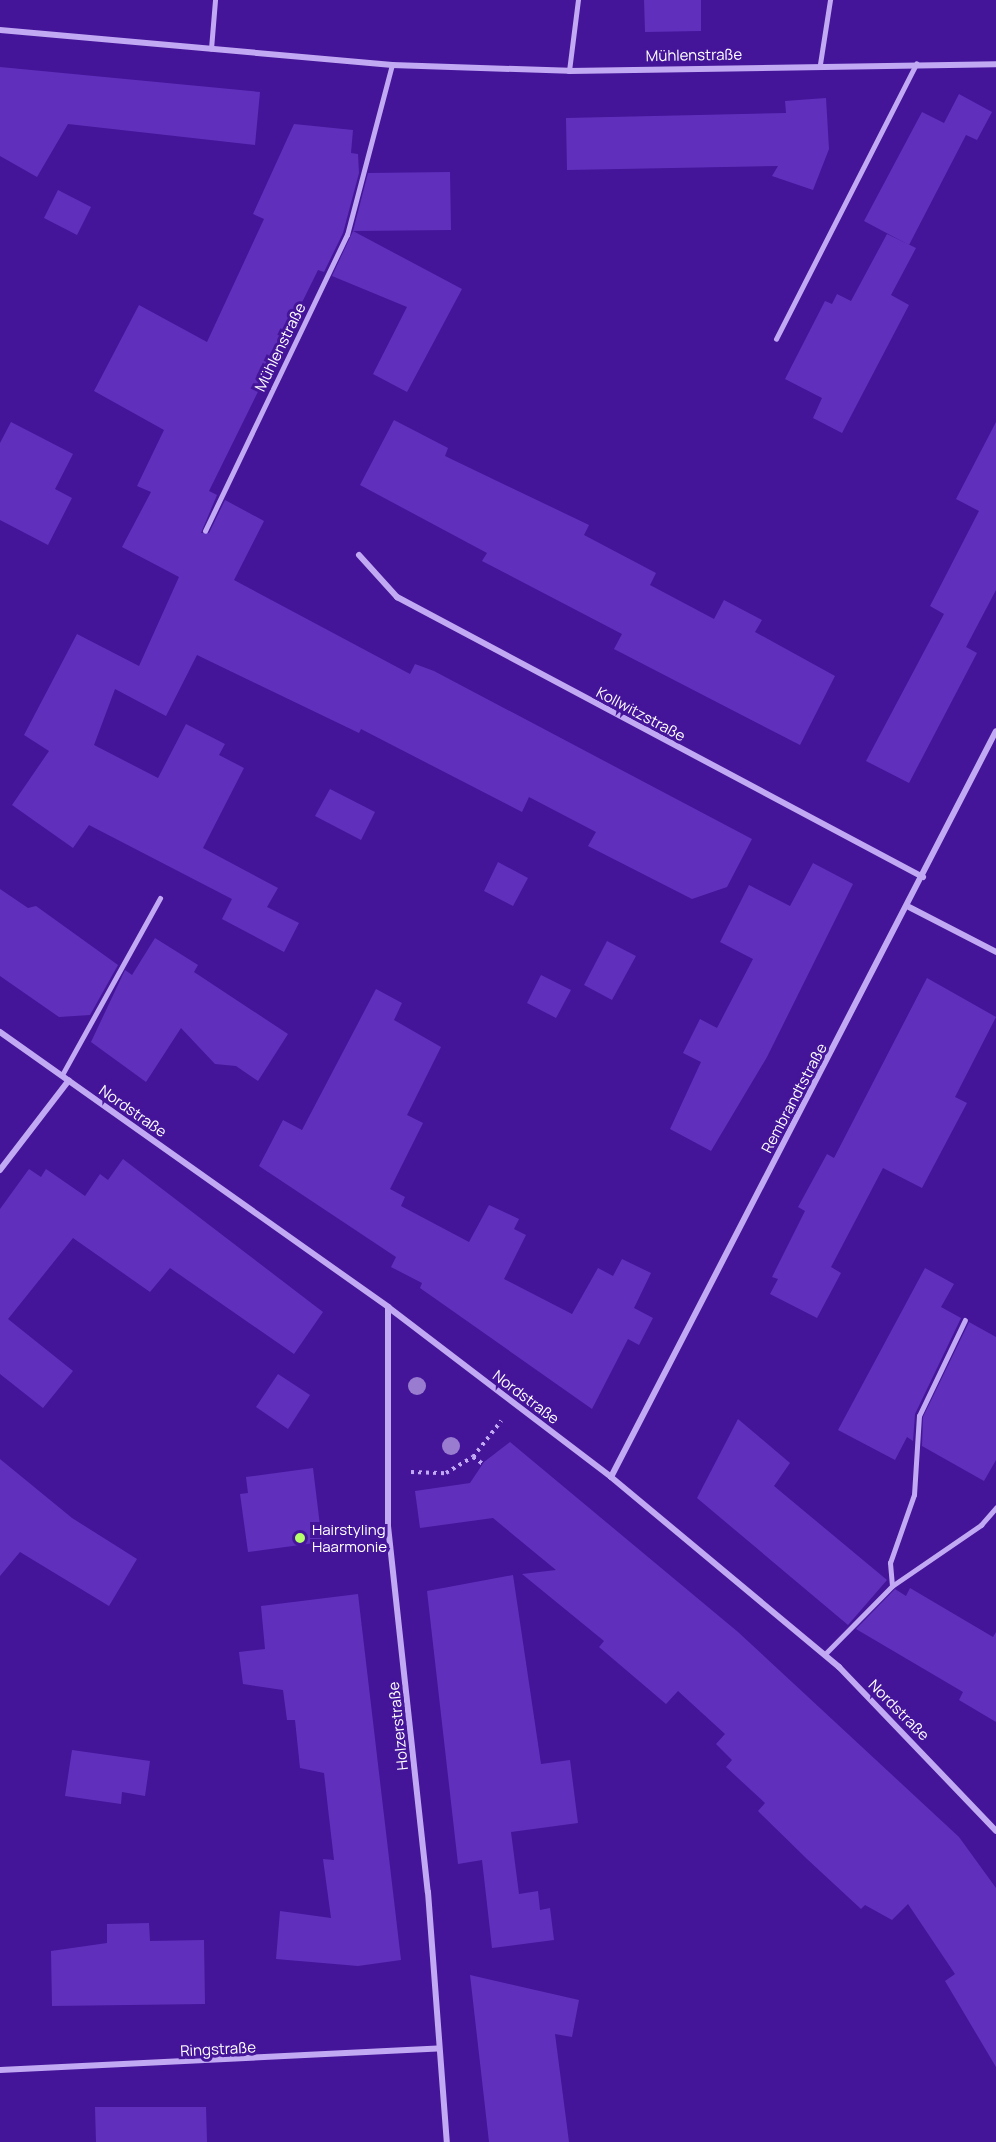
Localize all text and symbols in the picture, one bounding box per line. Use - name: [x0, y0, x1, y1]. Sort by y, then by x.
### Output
- street label: Mühlenstraße: [646, 45, 742, 65]
- street label: Mühlenstraße: [251, 300, 309, 394]
- street label: Kollwitzstraße: [593, 683, 689, 745]
- street label: Rembrandtstraße: [757, 1040, 831, 1156]
- street label: Nordstraße: [96, 1081, 170, 1141]
- street label: Nordstraße: [489, 1366, 563, 1428]
- place label: Hairstyling Haarmonie: [312, 1520, 387, 1555]
- marker: Hairstyling Haarmonie: [293, 1531, 307, 1545]
- street label: Nordstraße: [865, 1676, 933, 1744]
- street label: Holzerstraße: [384, 1681, 412, 1771]
- street label: Ringstraße: [180, 2038, 256, 2060]

